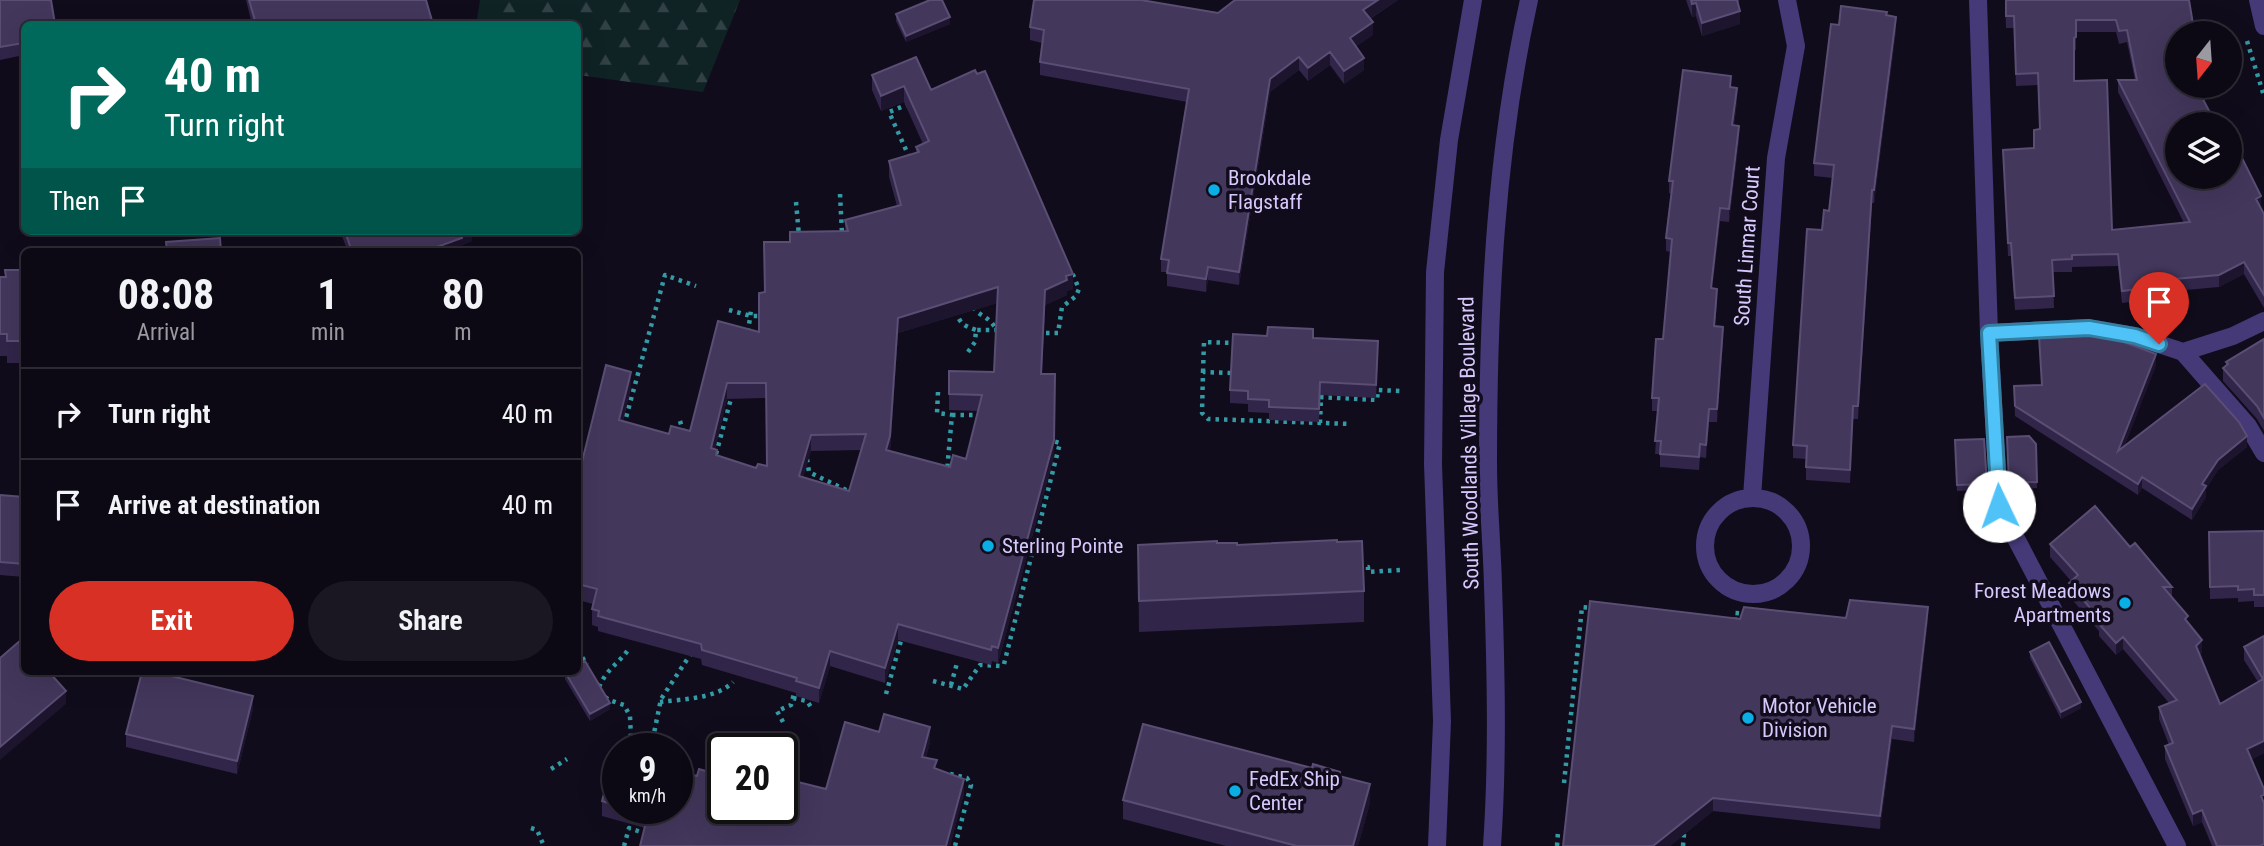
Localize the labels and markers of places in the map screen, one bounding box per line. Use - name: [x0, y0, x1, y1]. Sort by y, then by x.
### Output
- place label: Brookdale Flagstaff: [1228, 166, 1311, 214]
- marker: Brookdale Flagstaff: [1206, 182, 1222, 198]
- pin: [2129, 272, 2189, 344]
- place label: Sterling Pointe: [1002, 534, 1124, 558]
- marker: Sterling Pointe: [980, 538, 996, 554]
- place label: Forest Meadows Apartments: [1974, 579, 2111, 627]
- marker: Forest Meadows Apartments: [2117, 595, 2133, 611]
- place label: Motor Vehicle Division: [1762, 694, 1877, 742]
- marker: Motor Vehicle Division: [1740, 710, 1756, 726]
- place label: FedEx Ship Center: [1249, 767, 1340, 815]
- marker: FedEx Ship Center: [1227, 783, 1243, 799]

